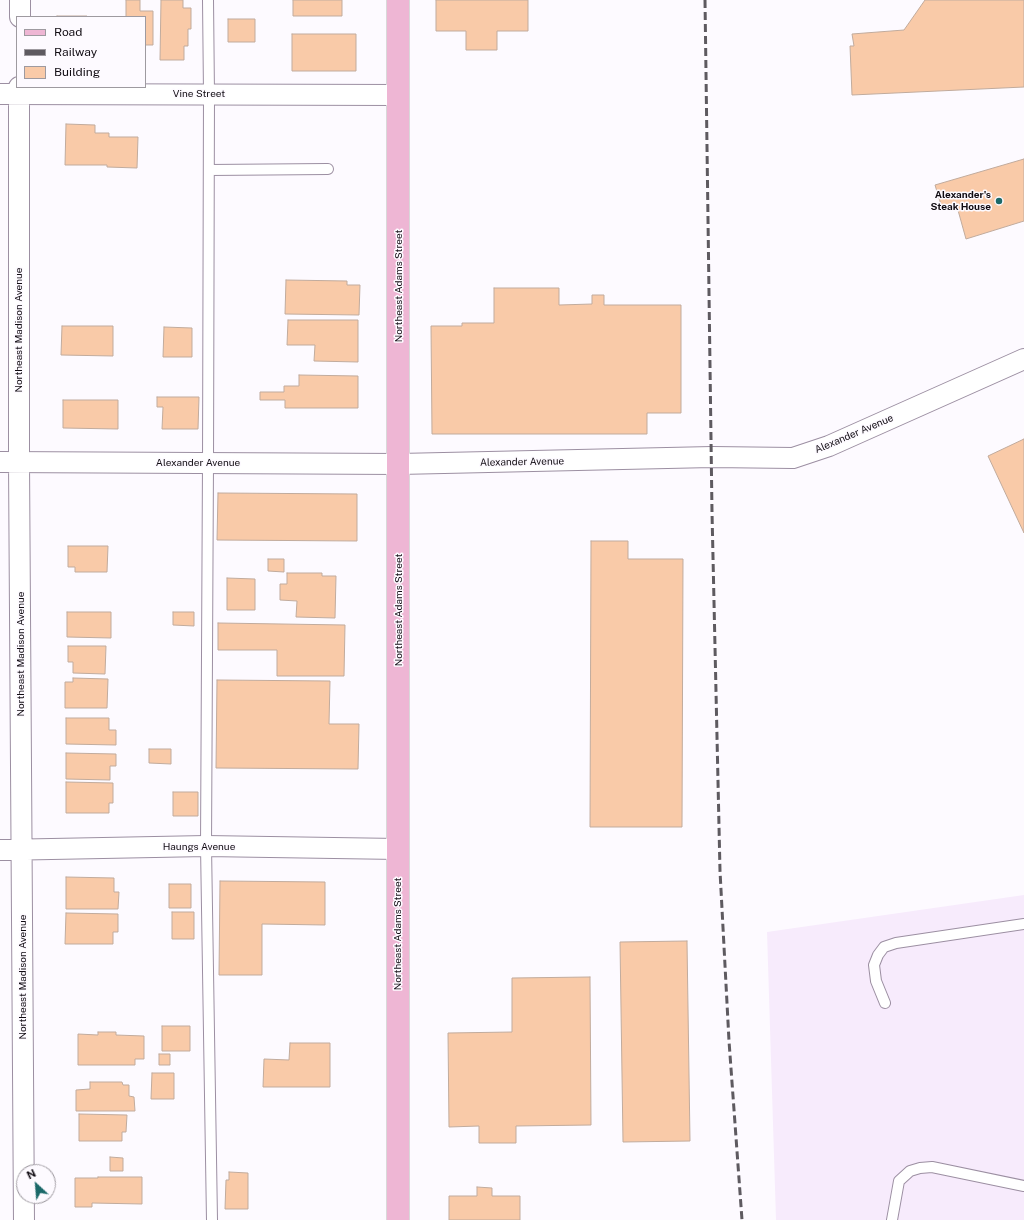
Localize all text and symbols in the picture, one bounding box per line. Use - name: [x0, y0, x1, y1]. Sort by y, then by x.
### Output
- legend: [16, 16, 146, 88]
- text: Road: [54, 25, 82, 39]
- text: Railway: [54, 45, 97, 59]
- text: Building: [54, 65, 100, 79]
- street label: Vine Street: [173, 88, 225, 100]
- place label: Alexander's Steak House: [931, 189, 991, 212]
- marker: Alexander's Steak House: [994, 196, 1004, 206]
- street label: Northeast Adams Street: [393, 230, 405, 342]
- street label: Northeast Madison Avenue: [13, 267, 25, 393]
- street label: Alexander Avenue: [813, 412, 895, 456]
- street label: Alexander Avenue: [480, 455, 564, 469]
- street label: Alexander Avenue: [156, 457, 240, 469]
- street label: Northeast Adams Street: [393, 554, 405, 666]
- street label: Northeast Madison Avenue: [15, 591, 27, 717]
- street label: Haungs Avenue: [163, 841, 235, 853]
- street label: Northeast Adams Street: [392, 878, 404, 990]
- street label: Northeast Madison Avenue: [17, 914, 29, 1040]
- north arrow: [16, 1164, 56, 1204]
- text: N: [25, 1167, 38, 1181]

